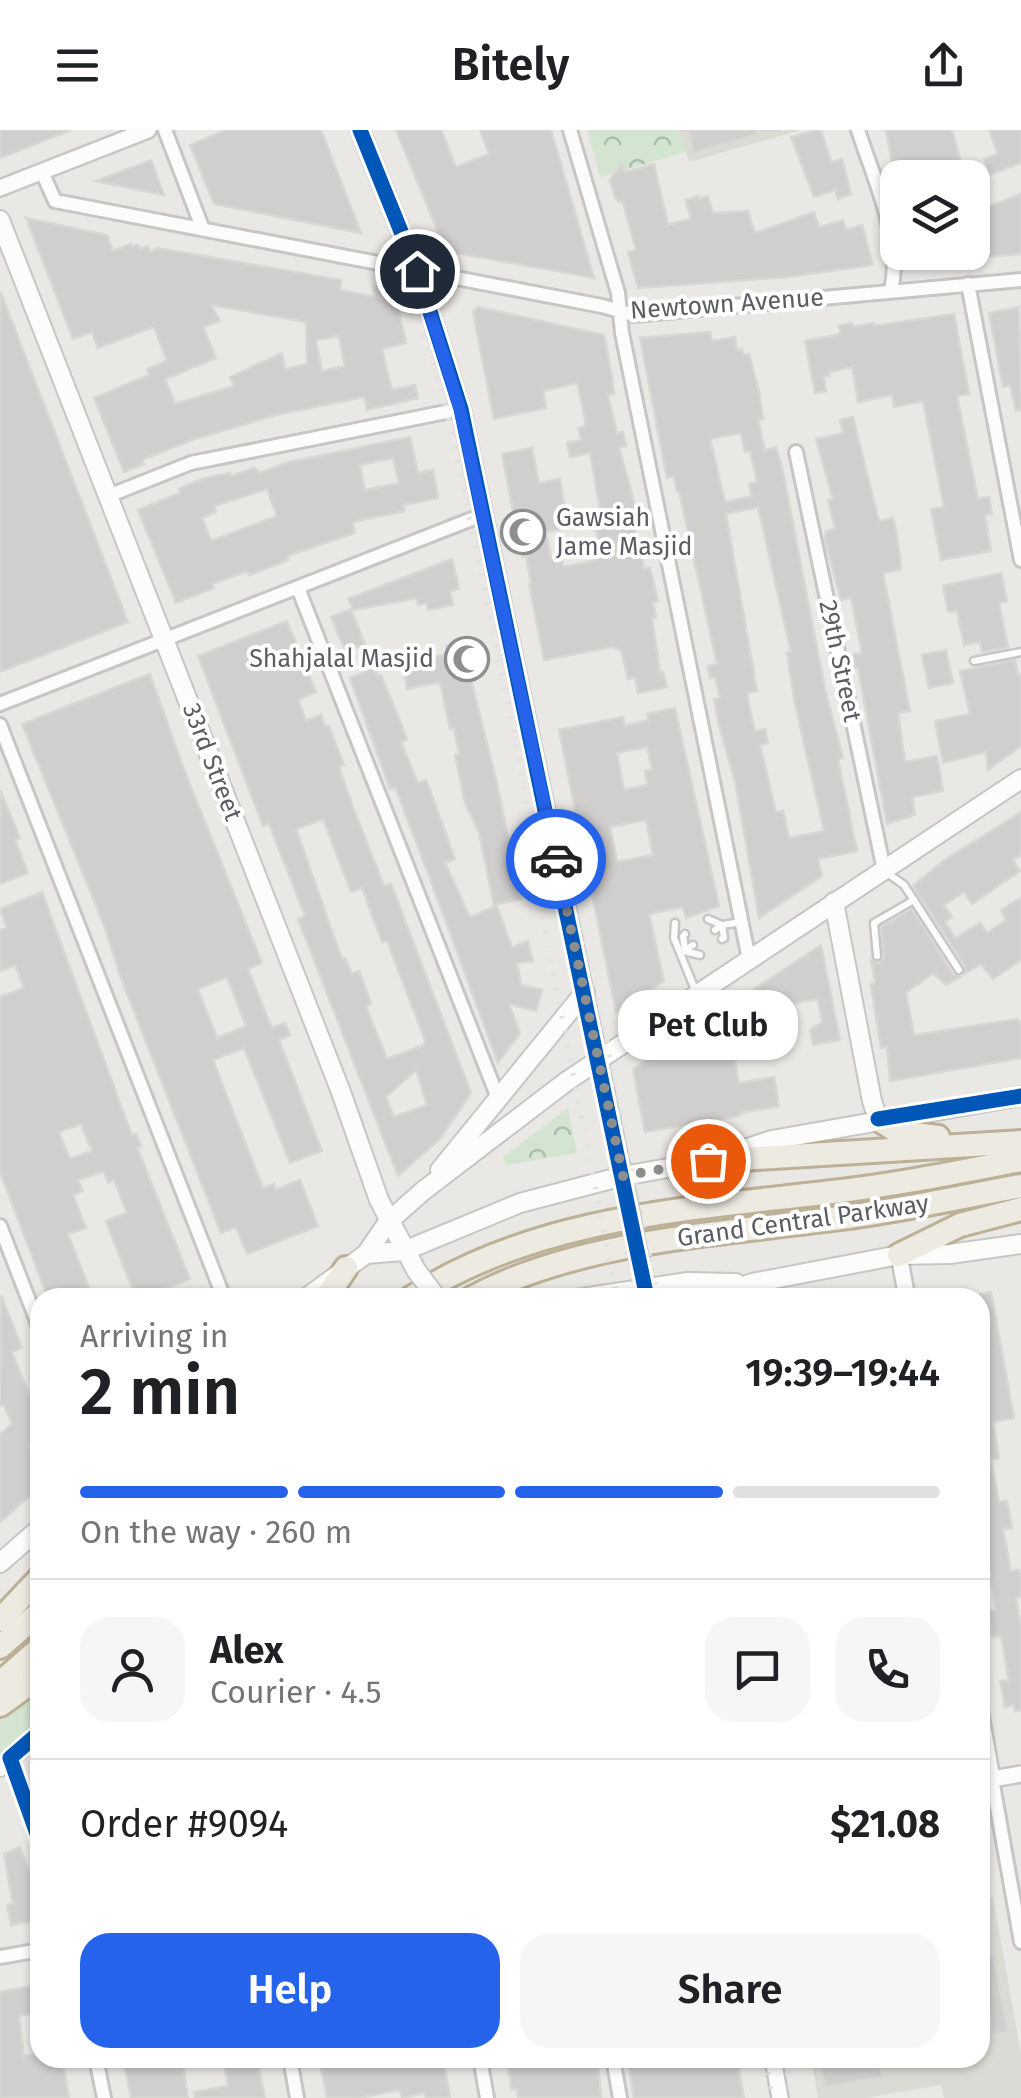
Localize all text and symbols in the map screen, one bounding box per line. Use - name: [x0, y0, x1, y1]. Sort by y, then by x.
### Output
- icon: menu: [50, 38, 105, 93]
- text: Bitely: [452, 38, 569, 92]
- icon: share: [916, 38, 971, 93]
- map controls: [880, 160, 990, 270]
- button: layers: [880, 160, 990, 270]
- pin: [375, 229, 460, 314]
- icon: home: [390, 244, 445, 299]
- street label: Newtown Avenue: [629, 282, 825, 326]
- place label: Gawsiah Jame Masjid: [556, 503, 692, 562]
- mosque icon: Gawsiah Jame Masjid: [500, 509, 546, 555]
- street label: 29th Street: [813, 598, 868, 725]
- mosque icon: Shahjalal Masjid: [444, 636, 490, 682]
- place label: Shahjalal Masjid: [249, 644, 434, 674]
- street label: 33rd Street: [176, 699, 248, 826]
- courier: [506, 809, 606, 909]
- icon: car: [529, 832, 584, 887]
- callout: Pet Club: [618, 991, 798, 1061]
- text: Pet Club: [648, 1006, 768, 1044]
- pin: [666, 1119, 751, 1204]
- icon: bag: [681, 1134, 736, 1189]
- street label: Grand Central Parkway: [675, 1188, 931, 1254]
- text: Arriving in: [80, 1317, 228, 1355]
- text: 19:39–19:44: [745, 1350, 940, 1396]
- text: 2 min: [80, 1353, 240, 1431]
- text: On the way · 260 m: [80, 1513, 352, 1551]
- button: person: [80, 1617, 185, 1722]
- button: chat: [705, 1617, 810, 1722]
- button: phone: [835, 1617, 940, 1722]
- text: Alex: [210, 1627, 283, 1673]
- text: Courier · 4.5: [210, 1673, 381, 1711]
- text: Order #9094: [80, 1801, 288, 1847]
- text: $21.08: [830, 1801, 940, 1847]
- button: Help: [80, 1933, 500, 2048]
- button: Share: [520, 1933, 940, 2048]

